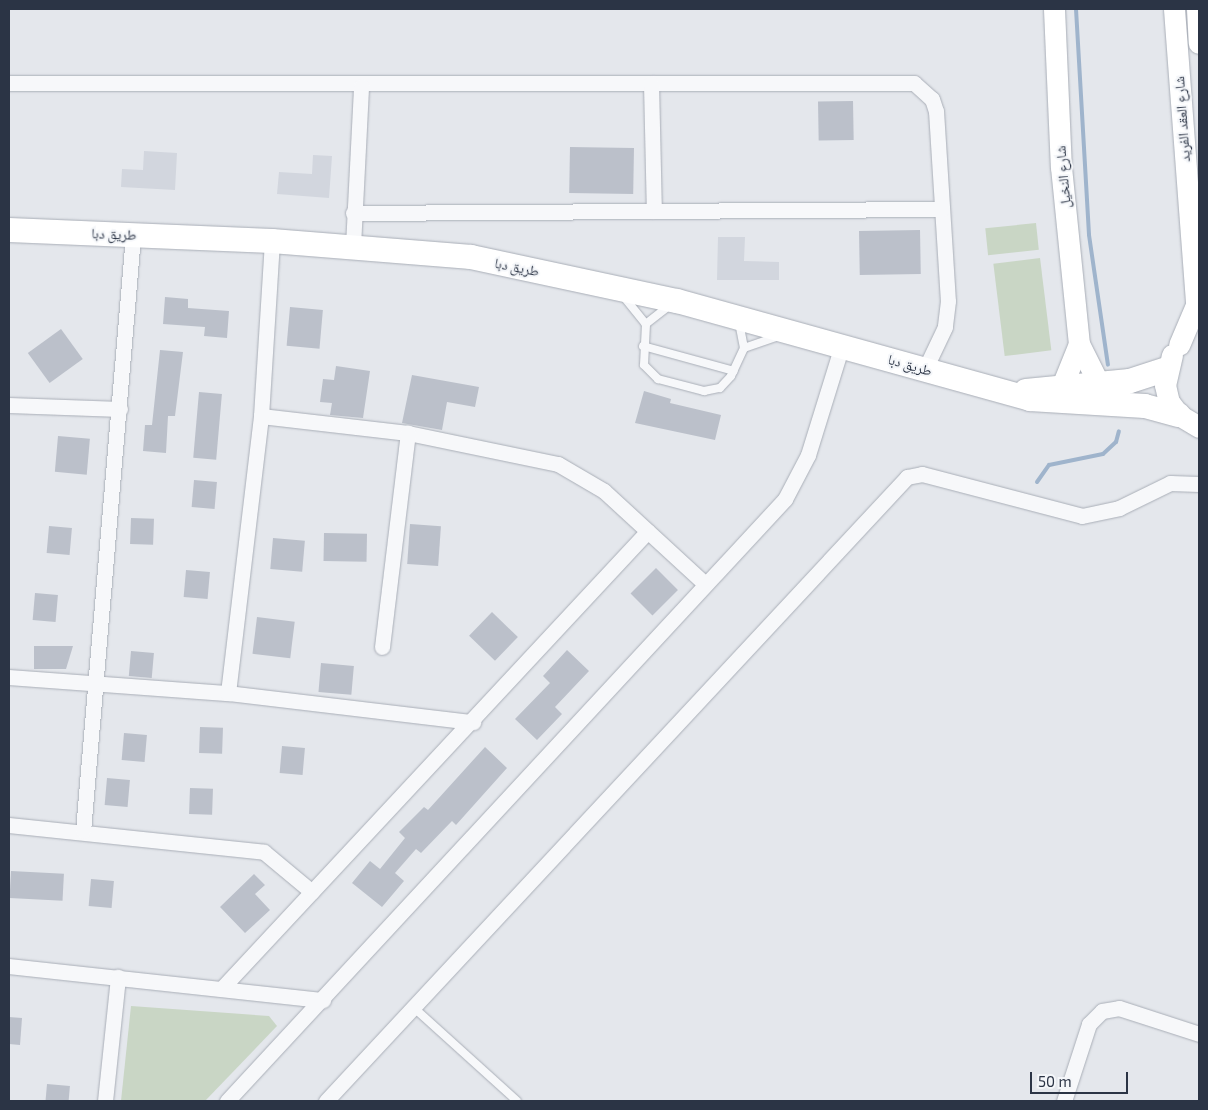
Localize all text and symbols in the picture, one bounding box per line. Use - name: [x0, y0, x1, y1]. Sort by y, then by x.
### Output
- street label: شارع العقد الفريد: [1171, 76, 1193, 162]
- street label: شارع النخيل: [1052, 145, 1074, 209]
- street label: طريق دبا: [91, 225, 137, 243]
- street label: طريق دبا: [493, 254, 541, 280]
- street label: طريق دبا: [886, 351, 934, 379]
- scale bar: [1033, 1062, 1130, 1094]
- text: 50 m: [1038, 1072, 1072, 1090]

